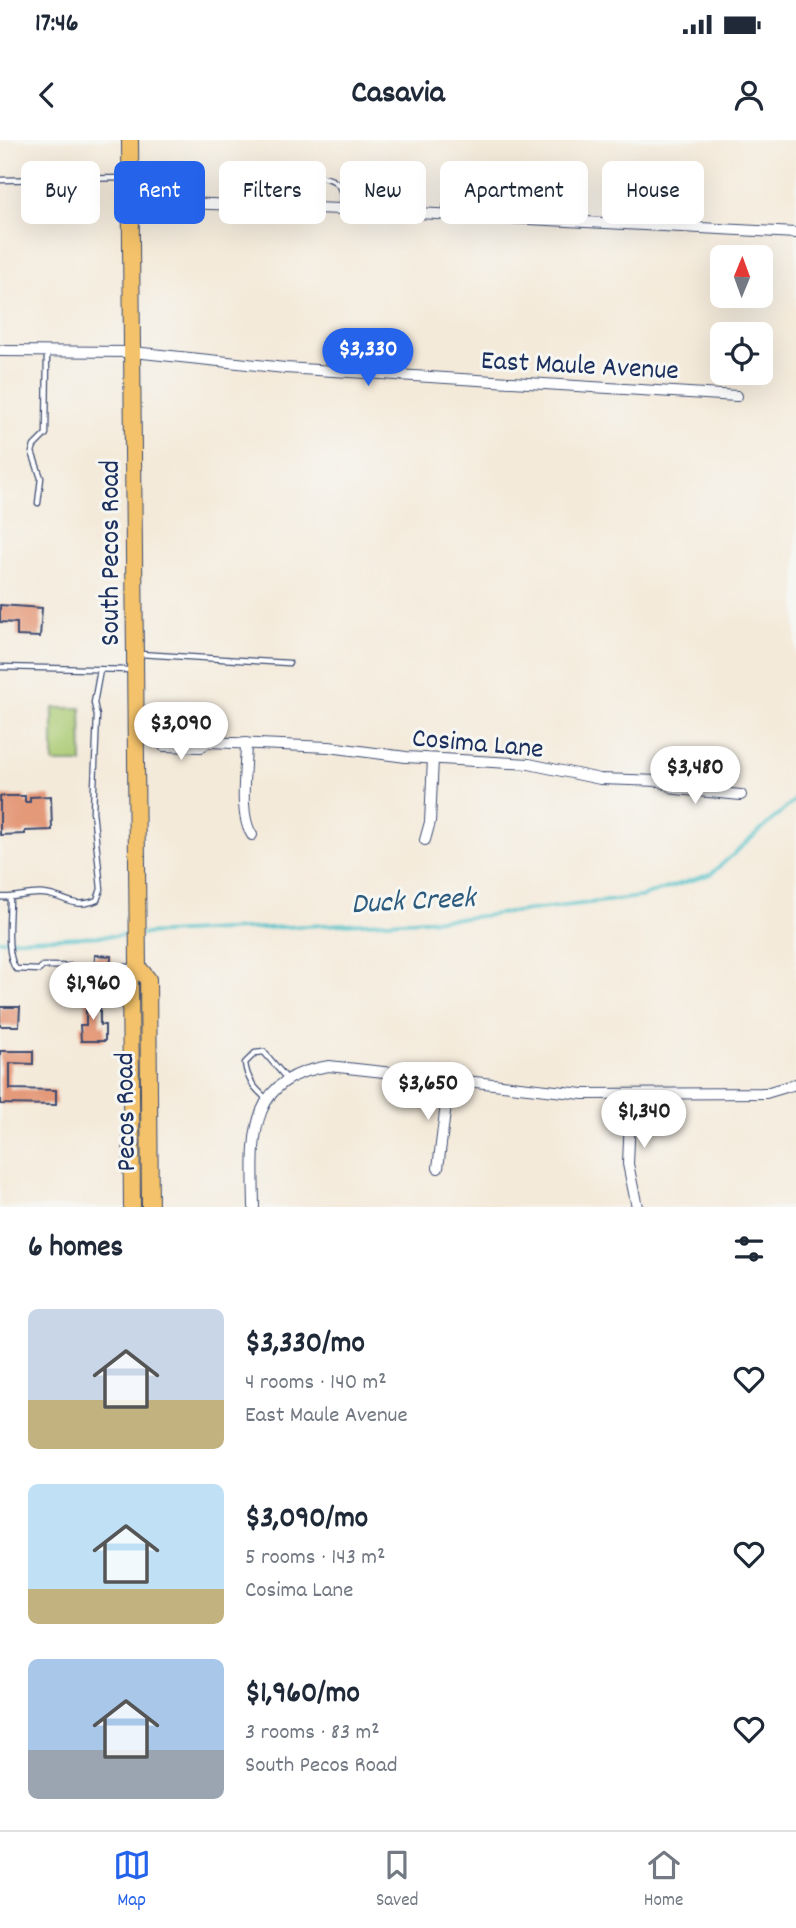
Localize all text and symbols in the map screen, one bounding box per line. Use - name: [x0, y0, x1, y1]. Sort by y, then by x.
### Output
- text: 17:46: [35, 6, 79, 43]
- text: Casavia: [351, 72, 445, 118]
- icon: back: [28, 76, 66, 114]
- icon: person: [730, 76, 768, 114]
- chip: Buy: [21, 161, 100, 224]
- chip: Rent: [114, 161, 205, 224]
- chip: Filters: [219, 161, 326, 224]
- chip: New: [340, 161, 426, 224]
- chip: Apartment: [440, 161, 588, 224]
- chip: House: [602, 161, 704, 224]
- north arrow: [710, 245, 774, 308]
- map controls: [710, 245, 773, 385]
- button: locate: [710, 322, 773, 385]
- pin: $3,330: [311, 328, 425, 388]
- text: $3,330: [338, 334, 398, 367]
- street label: East Maule Avenue: [480, 343, 680, 393]
- street label: South Pecos Road: [93, 460, 133, 646]
- pin: $3,090: [124, 702, 238, 762]
- text: $3,090: [150, 708, 212, 741]
- street label: Cosima Lane: [410, 720, 545, 772]
- pin: $3,480: [638, 746, 752, 806]
- text: $3,480: [666, 752, 724, 785]
- water label: Duck Creek: [350, 879, 479, 928]
- pin: $1,960: [36, 962, 150, 1022]
- text: $1,960: [65, 968, 121, 1001]
- street label: Pecos Road: [107, 1052, 149, 1172]
- pin: $3,650: [371, 1062, 485, 1122]
- text: $3,650: [398, 1068, 458, 1101]
- pin: $1,340: [587, 1090, 701, 1150]
- text: $1,340: [617, 1096, 671, 1129]
- text: 6 homes: [28, 1228, 123, 1271]
- icon: filters: [730, 1230, 768, 1268]
- text: $3,330/mo: [245, 1324, 365, 1367]
- icon: home: [84, 1337, 168, 1421]
- icon: heart: [730, 1360, 768, 1398]
- text: 4 rooms · 140 m²: [245, 1367, 387, 1400]
- text: East Maule Avenue: [245, 1400, 408, 1433]
- text: $3,090/mo: [245, 1499, 368, 1542]
- icon: home: [84, 1512, 168, 1596]
- icon: heart: [730, 1535, 768, 1573]
- text: 5 rooms · 143 m²: [245, 1542, 385, 1575]
- text: Cosima Lane: [245, 1575, 353, 1608]
- text: $1,960/mo: [245, 1674, 360, 1717]
- icon: home: [84, 1687, 168, 1771]
- icon: heart: [730, 1710, 768, 1748]
- text: 3 rooms · 83 m²: [245, 1717, 380, 1750]
- text: South Pecos Road: [245, 1750, 398, 1783]
- tab: Map: [113, 1846, 151, 1915]
- tab: Saved: [376, 1846, 418, 1915]
- tab: Home: [644, 1846, 683, 1915]

